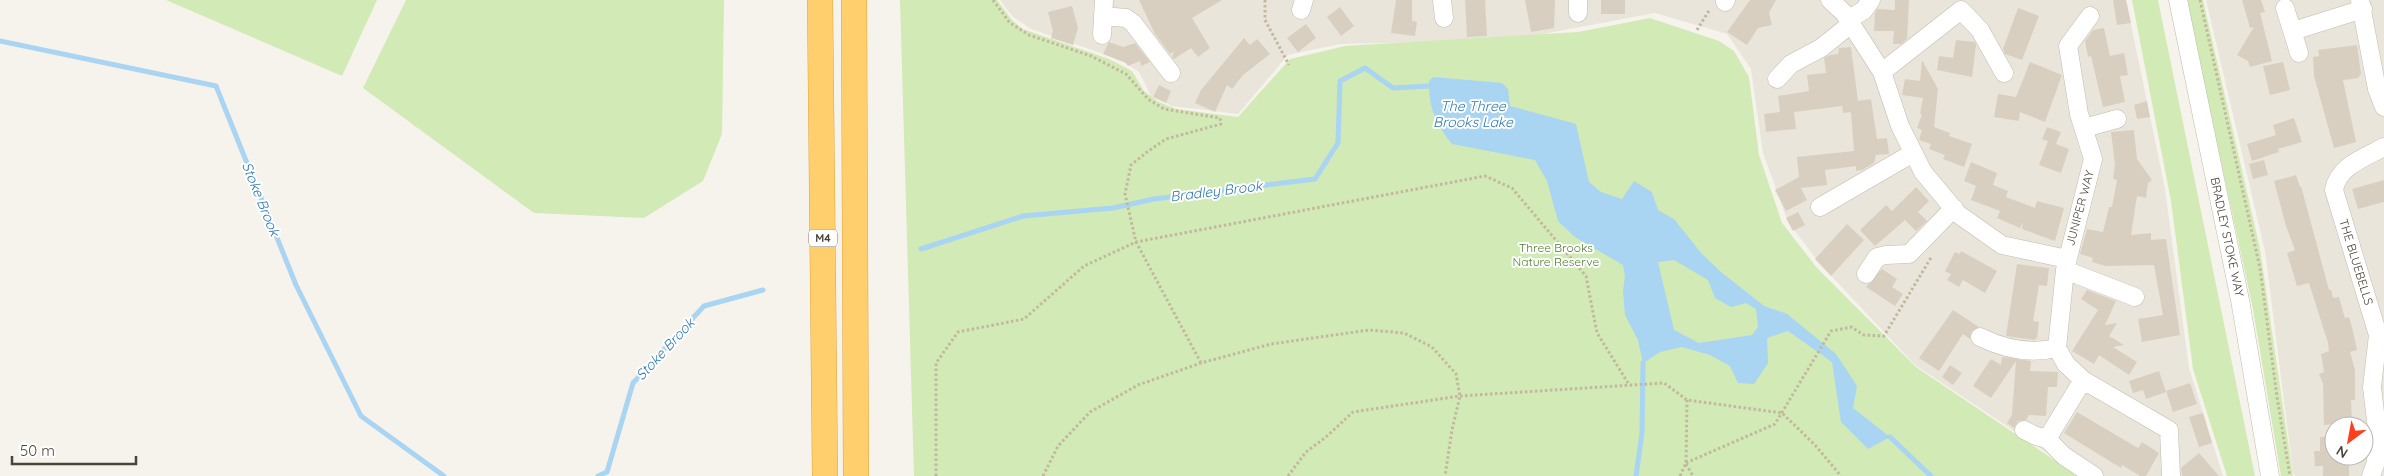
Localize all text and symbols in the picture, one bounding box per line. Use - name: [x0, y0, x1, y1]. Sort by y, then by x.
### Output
- water label: The Three Brooks Lake: [1433, 97, 1514, 131]
- water label: Stoke Brook: [238, 159, 285, 240]
- street label: JUNIPER WAY: [2062, 168, 2097, 247]
- water label: Bradley Brook: [1169, 176, 1265, 206]
- street label: BRADLEY STOKE WAY: [2207, 176, 2248, 298]
- street label: THE BLUEBELLS: [2336, 217, 2377, 307]
- road number: M4: [809, 230, 837, 247]
- park label: Three Brooks Nature Reserve: [1513, 240, 1600, 269]
- water label: Stoke Brook: [632, 313, 699, 384]
- north arrow: [2324, 416, 2374, 466]
- scale bar: [12, 434, 136, 466]
- text: 50 m: [20, 441, 55, 460]
- text: N: [2333, 442, 2351, 462]

